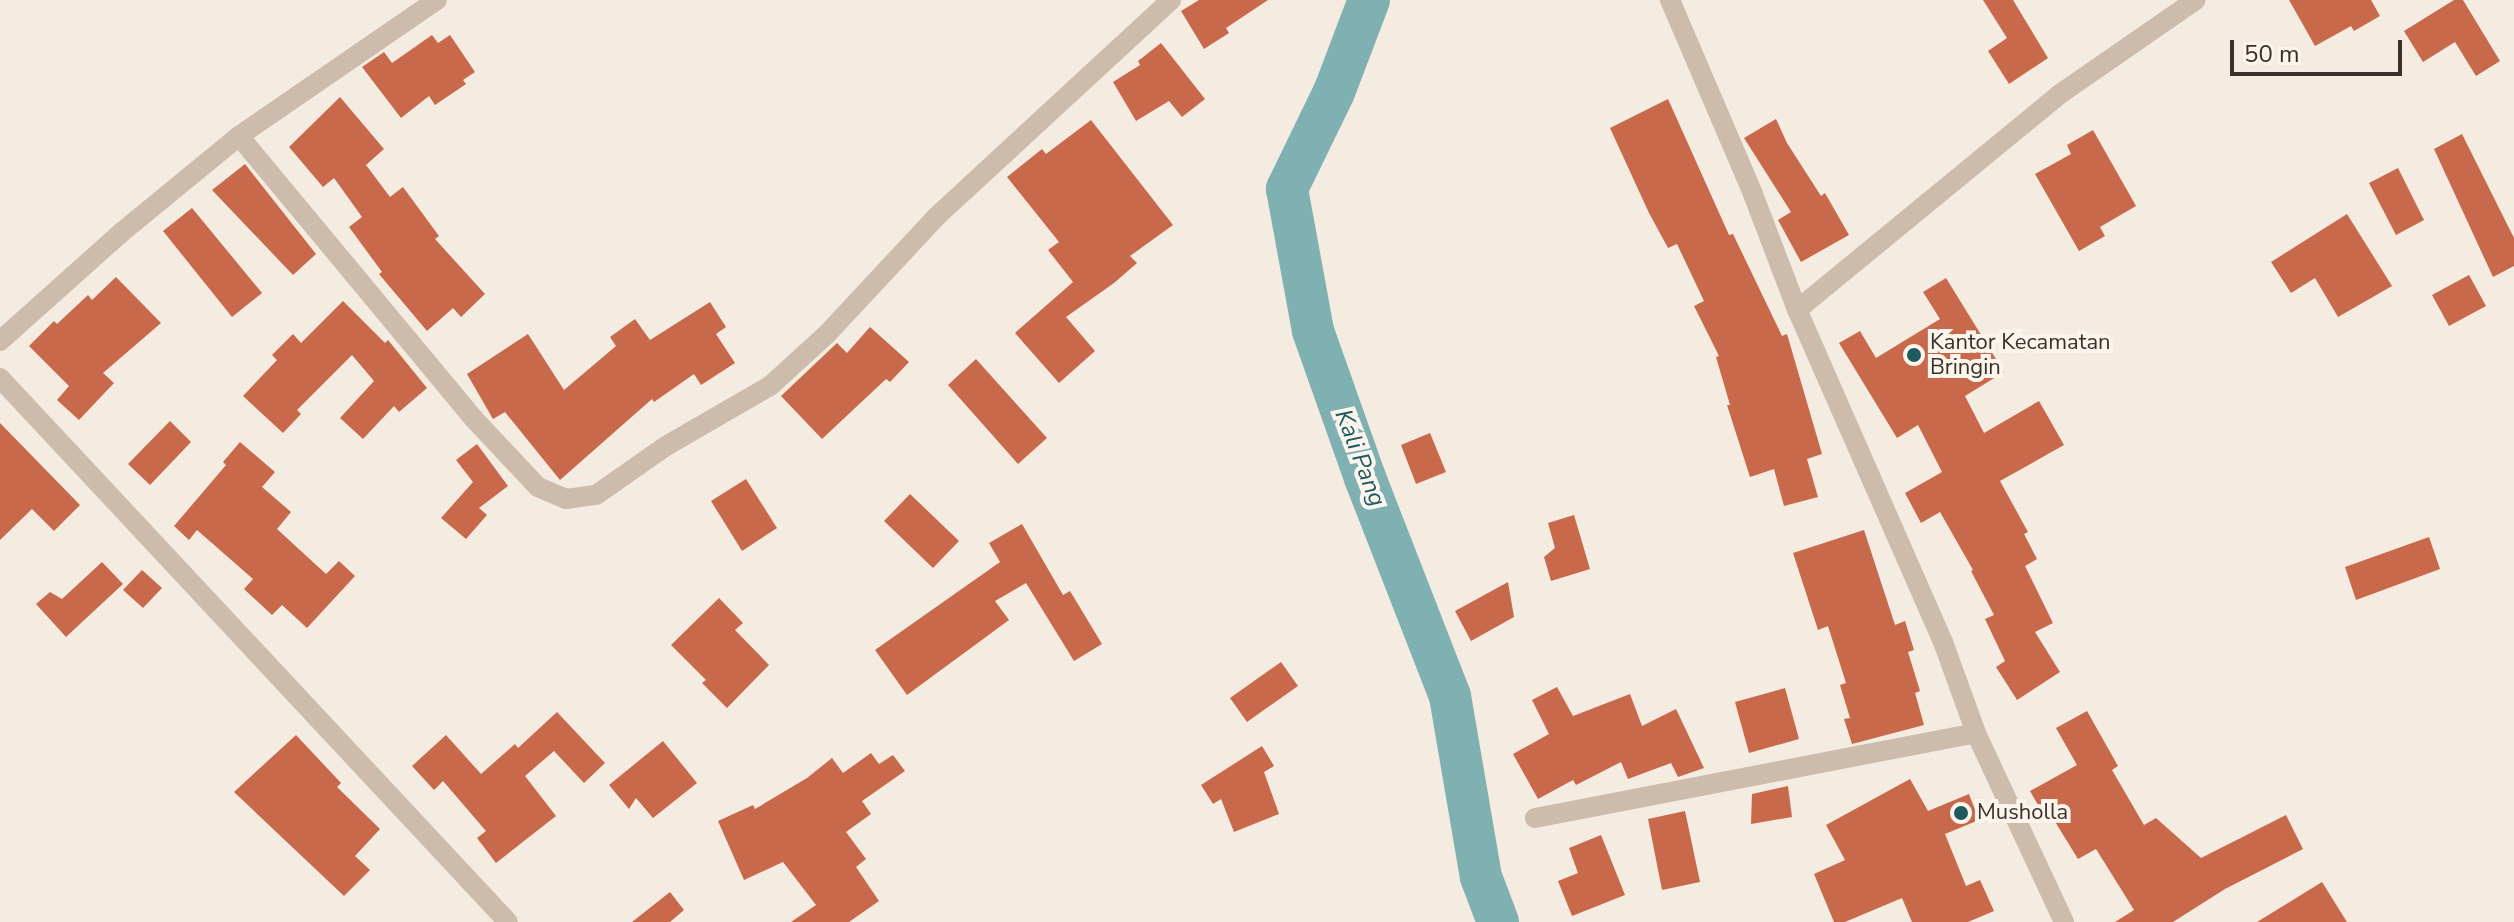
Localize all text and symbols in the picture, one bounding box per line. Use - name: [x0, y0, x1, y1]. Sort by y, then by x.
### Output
- scale bar: [2234, 24, 2406, 74]
- text: 50 m: [2244, 38, 2300, 70]
- place label: Kantor Kecamatan Bringin: [1930, 329, 2111, 380]
- marker: Kantor Kecamatan Bringin: [1905, 346, 1923, 364]
- water label: Kali Pang: [1328, 405, 1392, 511]
- place label: Musholla: [1977, 800, 2068, 826]
- marker: Musholla: [1952, 804, 1970, 822]

